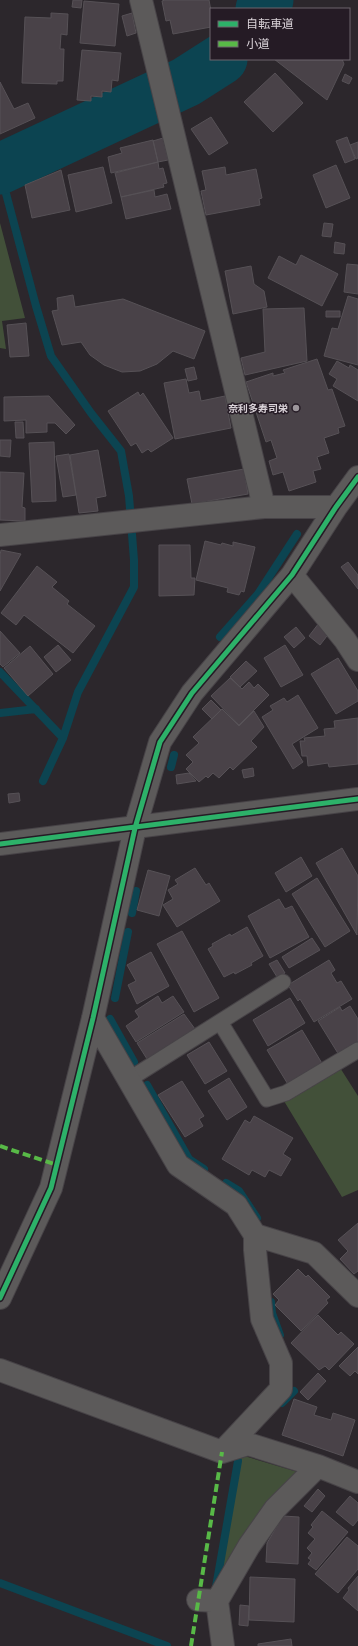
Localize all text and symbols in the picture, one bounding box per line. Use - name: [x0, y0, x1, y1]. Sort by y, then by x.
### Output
- legend: [210, 8, 350, 60]
- text: 自転車道: [246, 15, 294, 32]
- text: 小道: [246, 35, 270, 52]
- place label: 奈利多寿司栄: [228, 401, 288, 416]
- marker: 奈利多寿司栄: [291, 403, 301, 413]

